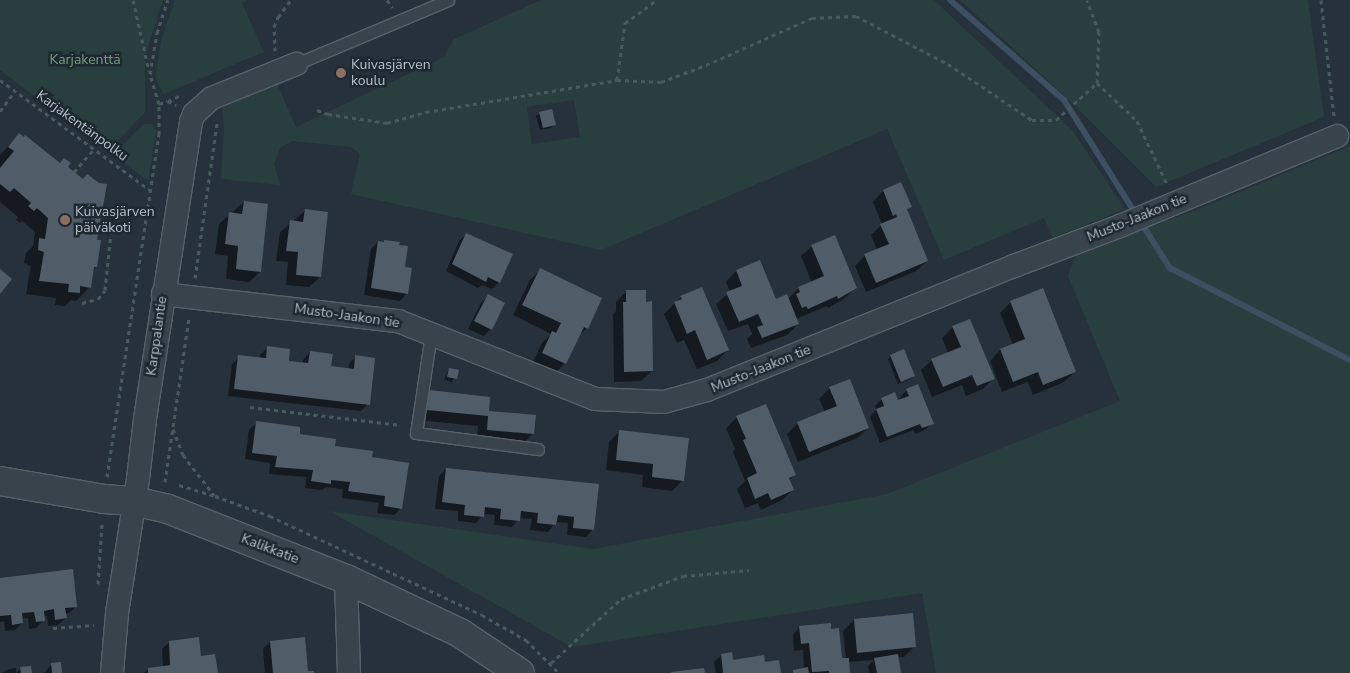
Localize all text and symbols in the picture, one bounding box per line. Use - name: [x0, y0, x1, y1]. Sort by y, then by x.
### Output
- park label: Karjakenttä: [49, 52, 121, 68]
- place label: Kuivasjärven koulu: [351, 57, 431, 90]
- marker: Kuivasjärven koulu: [335, 67, 347, 79]
- street label: Karjakentänpolku: [33, 87, 131, 165]
- street label: Musto-Jaakon tie: [1085, 190, 1189, 246]
- place label: Kuivasjärven päiväkoti: [75, 204, 155, 236]
- marker: Kuivasjärven päiväkoti: [59, 214, 71, 226]
- street label: Karppalantie: [143, 295, 171, 377]
- street label: Musto-Jaakon tie: [293, 300, 401, 332]
- street label: Musto-Jaakon tie: [709, 341, 813, 397]
- street label: Kalikkatie: [239, 530, 301, 568]

